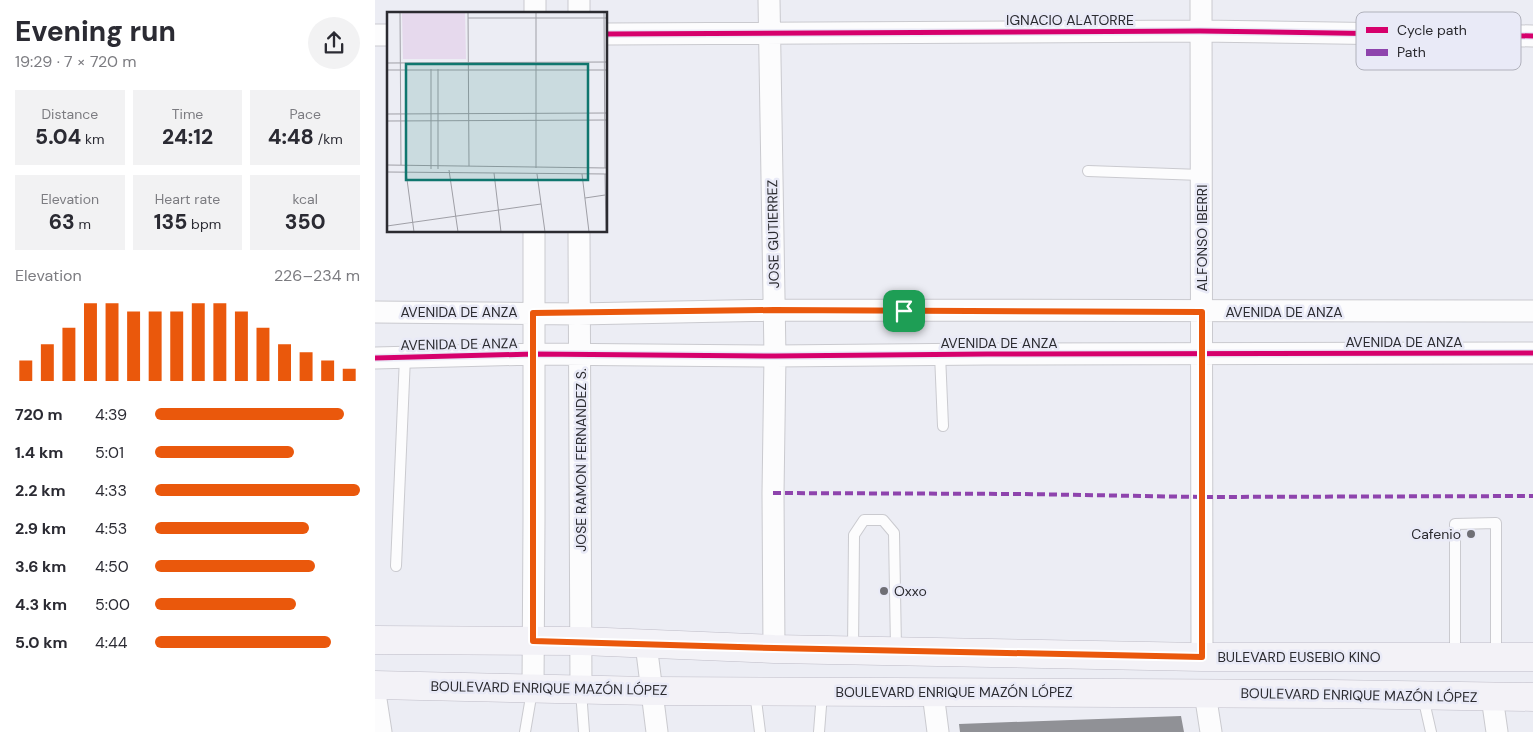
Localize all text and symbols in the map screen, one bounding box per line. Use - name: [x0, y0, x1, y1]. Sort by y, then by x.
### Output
- street label: IGNACIO ALATORRE: [1006, 11, 1134, 29]
- inset map: [387, 12, 607, 232]
- legend: [1356, 12, 1521, 70]
- text: Evening run: [15, 13, 176, 50]
- button: share: [308, 17, 360, 69]
- text: Cycle path: [1397, 21, 1467, 39]
- text: Path: [1397, 43, 1426, 61]
- text: 19:29 · 7 × 720 m: [15, 51, 137, 72]
- text: Distance: [41, 105, 98, 123]
- text: Time: [172, 105, 203, 123]
- text: Pace: [289, 105, 321, 123]
- text: 5.04: [35, 123, 81, 151]
- text: 24:12: [162, 123, 213, 151]
- text: 4:48: [268, 123, 314, 151]
- text: km: [81, 130, 105, 148]
- text: /km: [314, 130, 343, 148]
- street label: JOSE GUTIERREZ: [763, 180, 783, 288]
- street label: ALFONSO IBERRI: [1193, 185, 1211, 291]
- text: Elevation: [41, 190, 99, 208]
- text: Heart rate: [155, 190, 220, 208]
- text: kcal: [293, 190, 318, 208]
- text: 63: [49, 208, 75, 236]
- text: 135: [154, 208, 187, 236]
- text: 350: [285, 208, 325, 236]
- text: m: [75, 215, 91, 233]
- text: bpm: [187, 215, 221, 233]
- text: Elevation: [15, 265, 82, 286]
- text: 226–234 m: [274, 265, 360, 286]
- pin: [883, 290, 925, 332]
- icon: arrive: [890, 297, 918, 325]
- street label: AVENIDA DE ANZA: [400, 303, 518, 321]
- street label: AVENIDA DE ANZA: [1225, 303, 1343, 321]
- street label: AVENIDA DE ANZA: [1345, 333, 1463, 351]
- street label: AVENIDA DE ANZA: [400, 334, 518, 354]
- street label: AVENIDA DE ANZA: [940, 334, 1058, 352]
- street label: JOSE RAMON FERNANDEZ S.: [572, 368, 590, 552]
- text: 720 m: [15, 404, 63, 425]
- text: 4:39: [95, 404, 127, 425]
- text: 1.4 km: [15, 442, 63, 463]
- text: 5:01: [95, 442, 124, 463]
- text: 2.2 km: [15, 480, 66, 501]
- text: 4:33: [95, 480, 127, 501]
- text: 2.9 km: [15, 518, 66, 539]
- text: 4:53: [95, 518, 127, 539]
- place label: Cafenio: [1411, 525, 1461, 543]
- marker: Cafenio: [1465, 528, 1477, 540]
- text: 3.6 km: [15, 556, 66, 577]
- text: 4:50: [95, 556, 129, 577]
- place label: Oxxo: [894, 582, 927, 600]
- marker: Oxxo: [878, 585, 890, 597]
- text: 4.3 km: [15, 594, 67, 615]
- text: 5:00: [95, 594, 130, 615]
- text: 5.0 km: [15, 632, 68, 653]
- text: 4:44: [95, 632, 127, 653]
- street label: BULEVARD EUSEBIO KINO: [1217, 648, 1381, 666]
- street label: BOULEVARD ENRIQUE MAZÓN LÓPEZ: [430, 677, 668, 699]
- street label: BOULEVARD ENRIQUE MAZÓN LÓPEZ: [835, 683, 1073, 701]
- street label: BOULEVARD ENRIQUE MAZÓN LÓPEZ: [1240, 684, 1478, 706]

